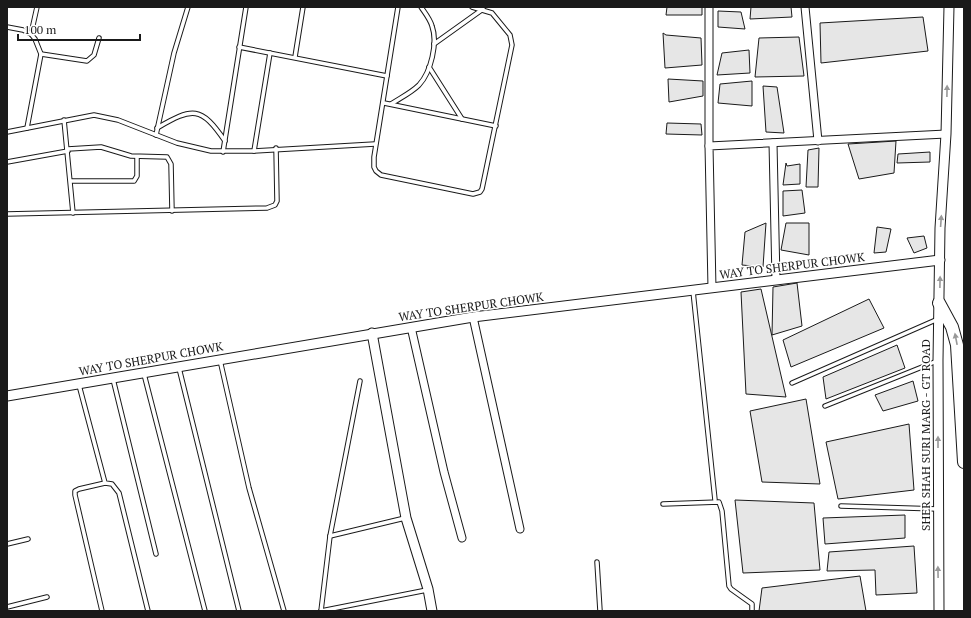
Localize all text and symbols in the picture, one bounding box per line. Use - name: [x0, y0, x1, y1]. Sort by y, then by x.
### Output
- scale bar: [18, 16, 140, 42]
- text: 100 m: [24, 22, 57, 37]
- one-way arrow: [944, 84, 950, 97]
- one-way arrow: [937, 215, 944, 227]
- street label: WAY TO SHERPUR CHOWK: [718, 249, 866, 282]
- one-way arrow: [937, 275, 943, 288]
- street label: WAY TO SHERPUR CHOWK: [397, 289, 545, 324]
- one-way arrow: [952, 333, 958, 345]
- street label: WAY TO SHERPUR CHOWK: [78, 338, 224, 379]
- street label: SHER SHAH SURI MARG - GT ROAD: [918, 339, 933, 531]
- one-way arrow: [935, 435, 941, 448]
- one-way arrow: [935, 565, 941, 578]

